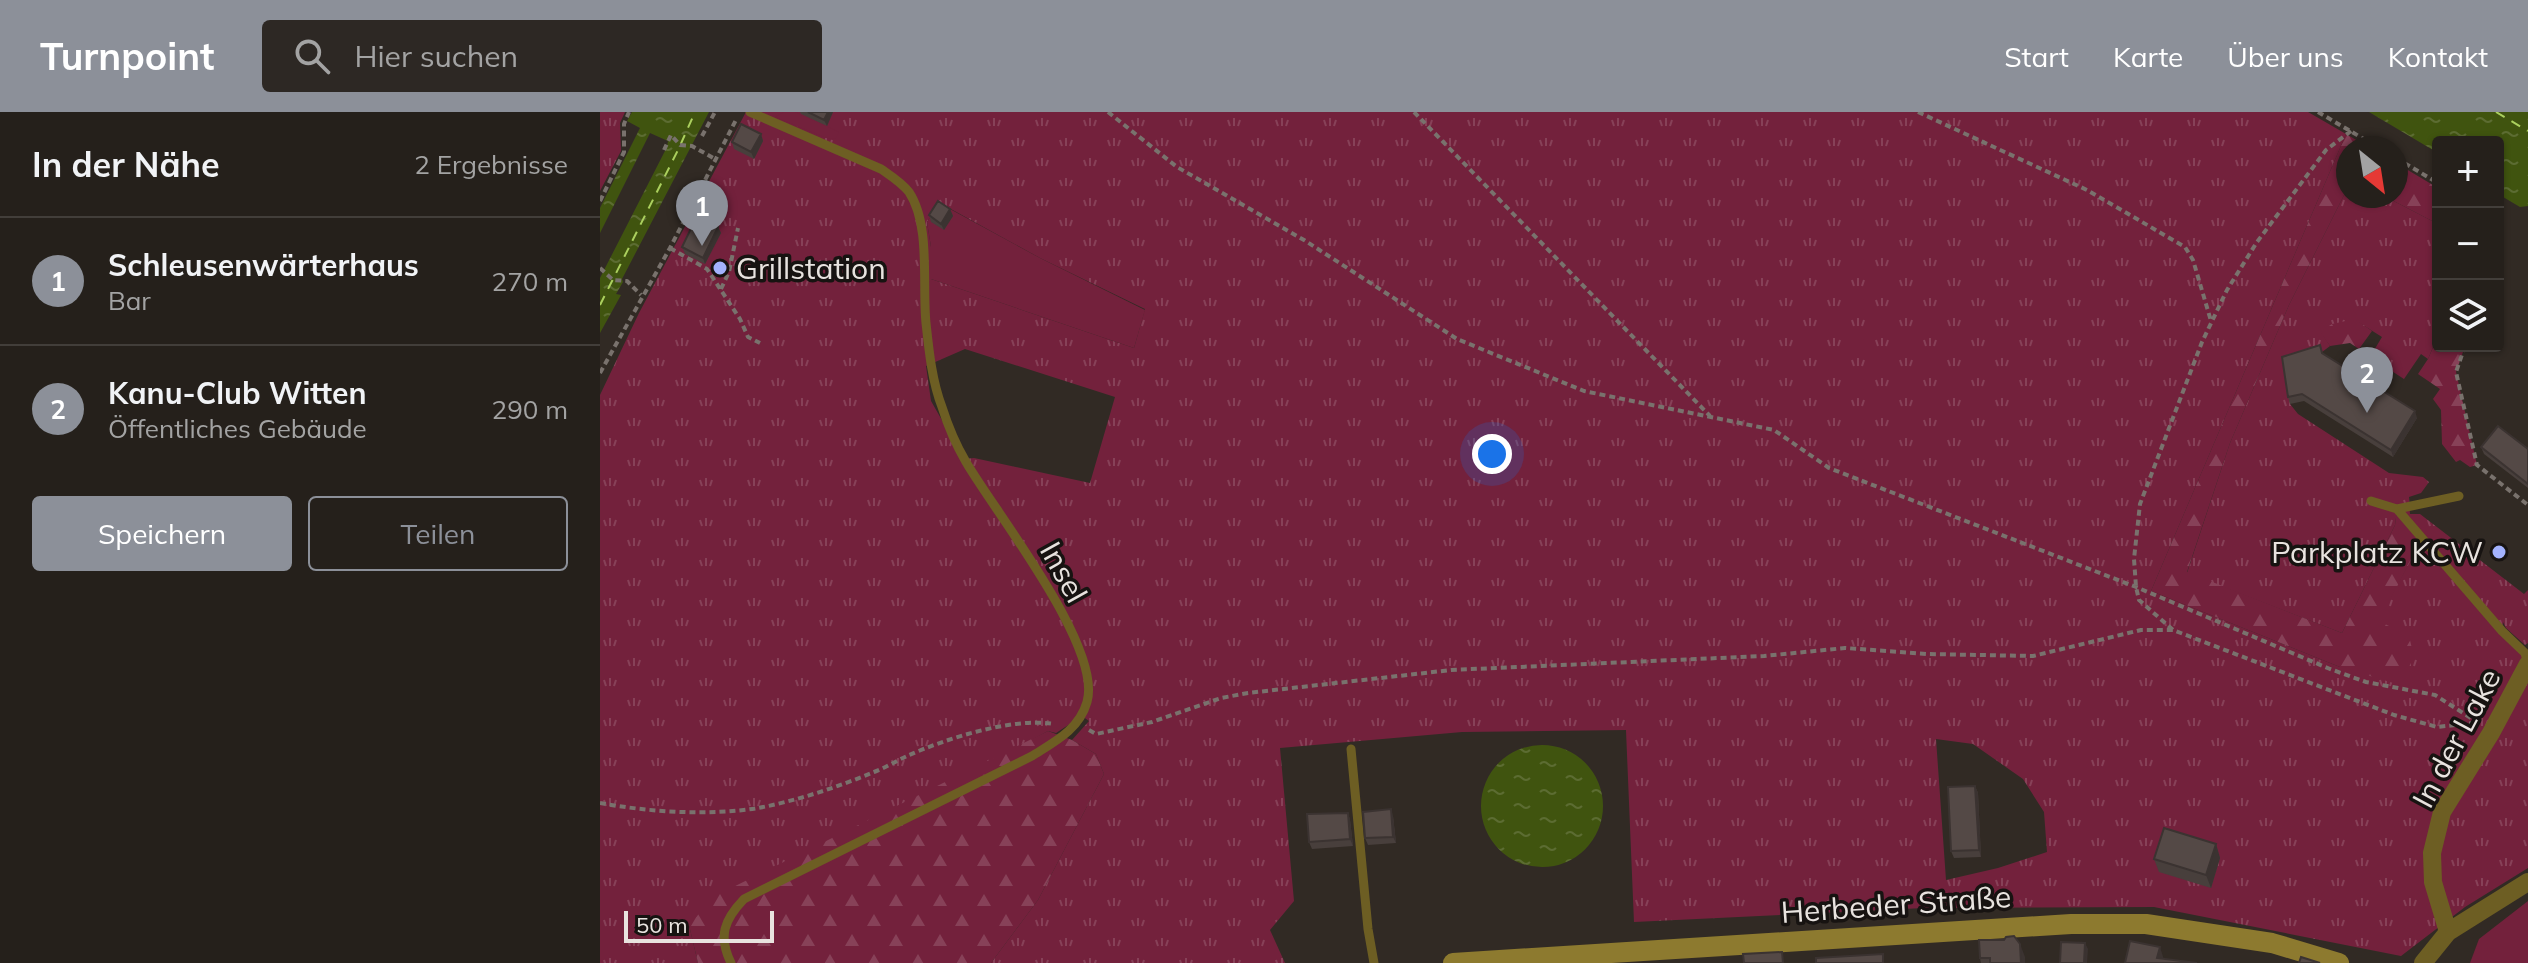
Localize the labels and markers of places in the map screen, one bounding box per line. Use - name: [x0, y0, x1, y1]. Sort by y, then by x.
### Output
- pin: 1: [676, 180, 728, 246]
- place label: Grillstation: [736, 249, 886, 287]
- marker: Grillstation: [711, 259, 729, 277]
- pin: 2: [2341, 347, 2393, 413]
- place label: Parkplatz KCW: [2271, 533, 2483, 571]
- marker: Parkplatz KCW: [2490, 543, 2508, 561]

